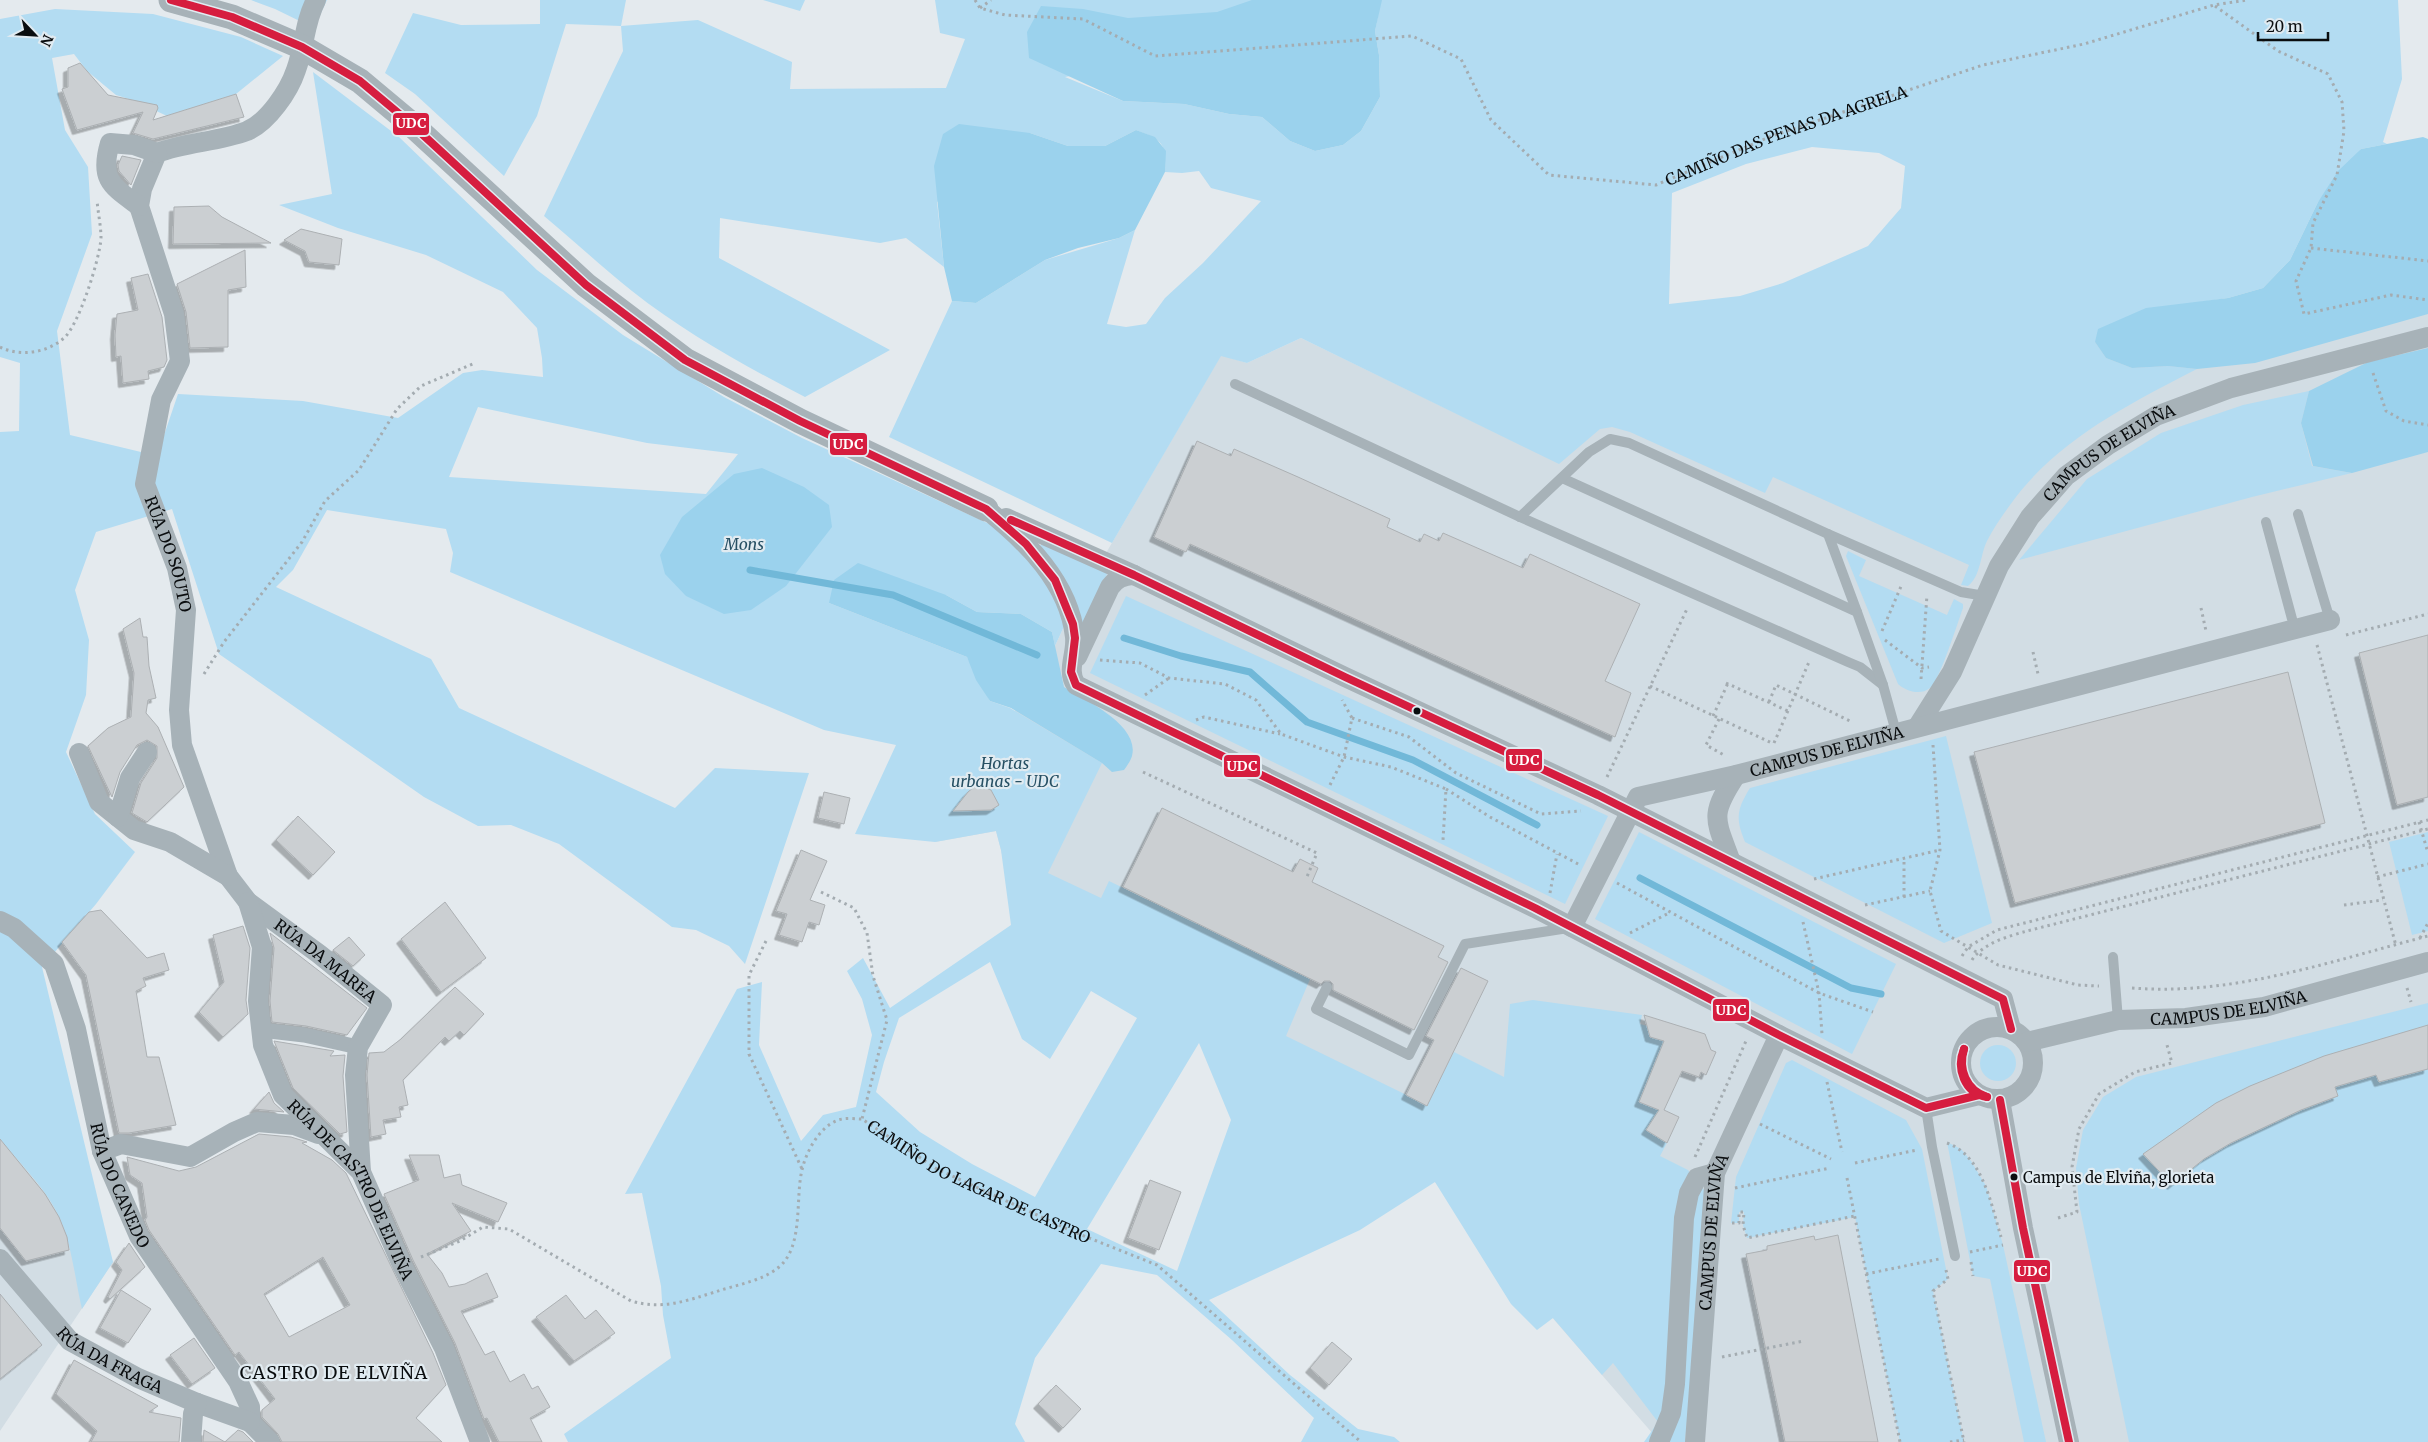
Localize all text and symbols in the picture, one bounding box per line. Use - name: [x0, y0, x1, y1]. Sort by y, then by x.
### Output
- north arrow: [10, 10, 60, 60]
- scale bar: [2258, 10, 2328, 42]
- text: 20 m: [2266, 17, 2303, 36]
- text: N: [36, 32, 57, 49]
- street label: CAMIÑO DAS PENAS DA AGRELA: [1662, 81, 1910, 190]
- line badge: UDC: [392, 112, 430, 136]
- text: UDC: [396, 114, 426, 132]
- street label: CAMPUS DE ELVIÑA: [2038, 400, 2178, 505]
- line badge: UDC: [829, 432, 868, 456]
- text: UDC: [833, 435, 863, 453]
- street label: RÚA DO SOUTO: [141, 493, 196, 614]
- park label: Mons: [723, 534, 764, 554]
- unlabelled marker: [1412, 706, 1422, 716]
- street label: CAMPUS DE ELVIÑA: [1748, 722, 1906, 781]
- line badge: UDC: [1505, 748, 1543, 772]
- text: UDC: [1509, 751, 1539, 769]
- park label: Hortas urbanas - UDC: [951, 753, 1060, 791]
- line badge: UDC: [1223, 754, 1261, 778]
- text: UDC: [1227, 757, 1257, 775]
- street label: RÚA DA MAREA: [270, 915, 381, 1007]
- street label: CAMPUS DE ELVIÑA: [2150, 986, 2309, 1029]
- line badge: UDC: [1712, 998, 1750, 1022]
- text: UDC: [1716, 1001, 1746, 1019]
- street label: RÚA DE CASTRO DE ELVIÑA: [284, 1095, 418, 1284]
- street label: CAMIÑO DO LAGAR DE CASTRO: [864, 1115, 1094, 1248]
- street label: RÚA DO CANEDO: [86, 1121, 154, 1252]
- street label: CAMPUS DE ELVIÑA: [1695, 1150, 1733, 1311]
- place label: Campus de Elviña, glorieta: [2023, 1168, 2214, 1187]
- marker: Campus de Elviña, glorieta: [2009, 1172, 2019, 1182]
- line badge: UDC: [2013, 1259, 2051, 1283]
- text: UDC: [2017, 1262, 2047, 1280]
- street label: RÚA DA FRAGA: [53, 1323, 167, 1398]
- district label: CASTRO DE ELVIÑA: [240, 1361, 428, 1384]

